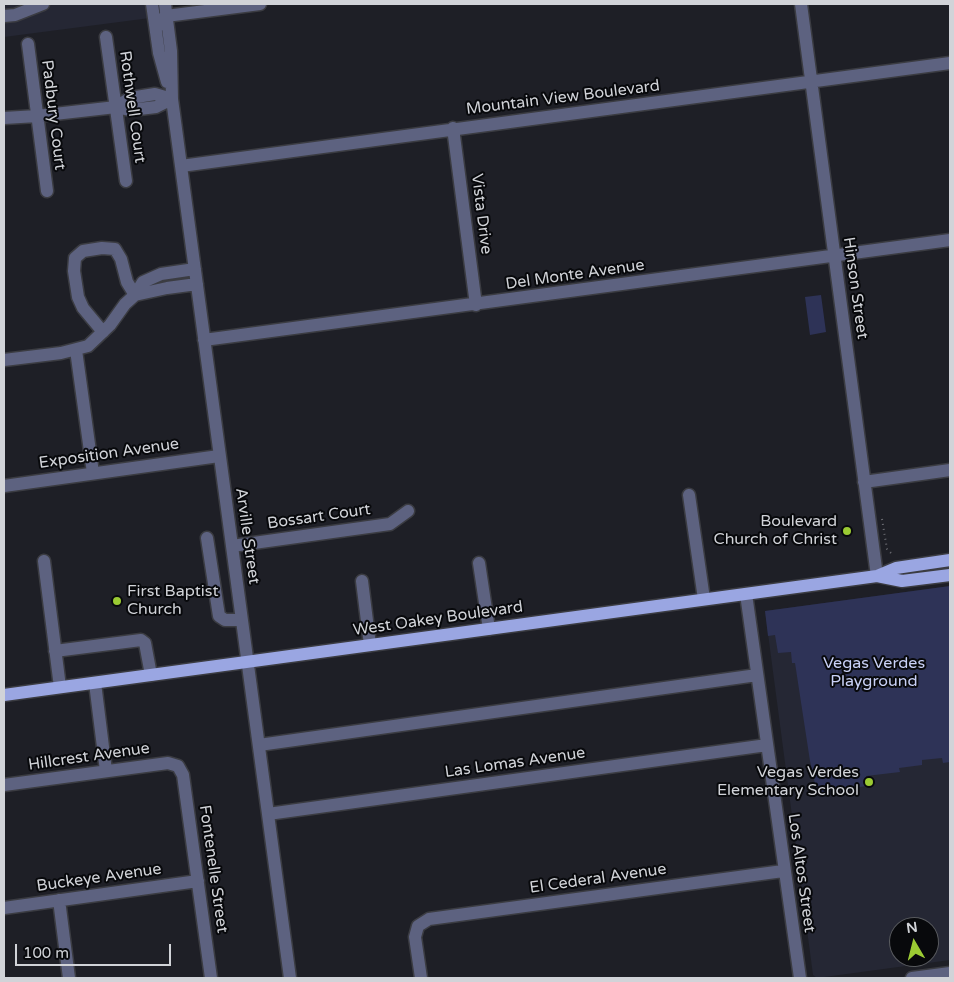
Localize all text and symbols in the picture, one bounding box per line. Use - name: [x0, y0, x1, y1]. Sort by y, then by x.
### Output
- street label: Rothwell Court: [115, 50, 149, 164]
- street label: Padbury Court: [37, 59, 69, 171]
- street label: Mountain View Boulevard: [465, 77, 661, 119]
- street label: Vista Drive: [467, 173, 495, 255]
- street label: Hinson Street: [838, 236, 872, 340]
- street label: Del Monte Avenue: [504, 256, 646, 294]
- street label: Exposition Avenue: [38, 435, 180, 473]
- street label: Arville Street: [231, 486, 263, 586]
- street label: Bossart Court: [266, 500, 372, 534]
- place label: Boulevard Church of Christ: [714, 512, 837, 550]
- marker: Boulevard Church of Christ: [841, 525, 853, 537]
- place label: First Baptist Church: [127, 582, 218, 620]
- marker: First Baptist Church: [111, 595, 123, 607]
- street label: West Oakey Boulevard: [352, 598, 524, 640]
- park label: Vegas Verdes Playground: [823, 654, 925, 692]
- street label: Hillcrest Avenue: [27, 739, 151, 775]
- street label: Las Lomas Avenue: [443, 744, 587, 782]
- place label: Vegas Verdes Elementary School: [717, 763, 859, 801]
- marker: Vegas Verdes Elementary School: [863, 776, 875, 788]
- street label: Fontenelle Street: [195, 804, 231, 934]
- street label: Los Altos Street: [783, 812, 819, 934]
- street label: Buckeye Avenue: [35, 860, 163, 896]
- street label: El Cederal Avenue: [528, 860, 668, 898]
- north arrow: [889, 917, 939, 967]
- text: N: [905, 918, 919, 937]
- scale bar: [18, 934, 174, 966]
- text: 100 m: [23, 944, 69, 962]

